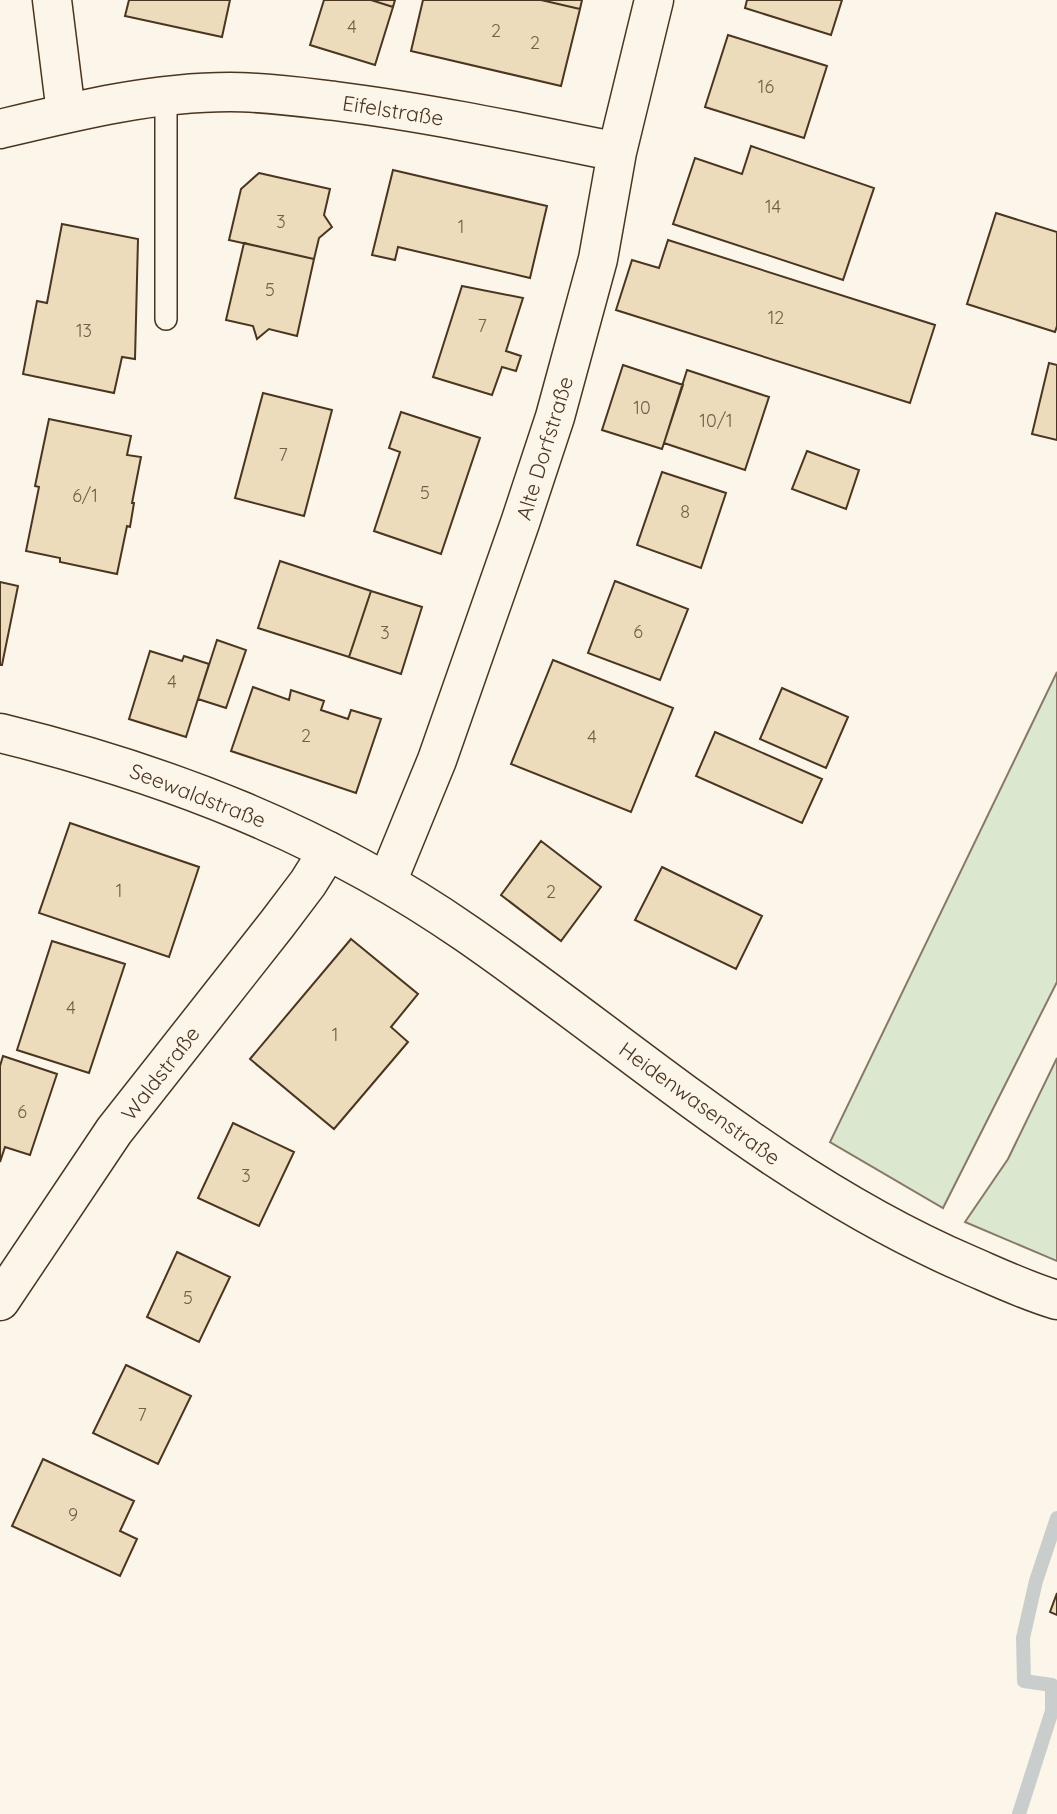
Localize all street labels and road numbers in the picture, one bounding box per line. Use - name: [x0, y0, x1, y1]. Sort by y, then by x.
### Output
- street label: Eifelstraße: [341, 89, 445, 131]
- street label: Alte Dorfstraße: [510, 373, 578, 523]
- street label: Seewaldstraße: [126, 757, 270, 833]
- street label: Waldstraße: [115, 1021, 205, 1125]
- street label: Heidenwasenstraße: [614, 1036, 786, 1170]

